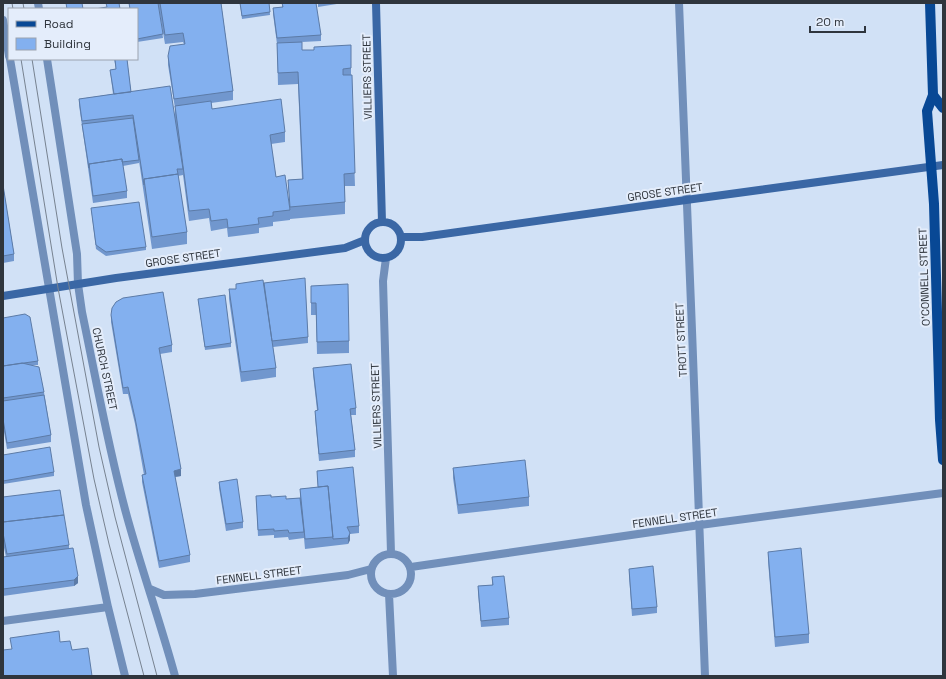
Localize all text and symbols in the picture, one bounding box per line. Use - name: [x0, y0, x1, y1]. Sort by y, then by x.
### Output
- legend: [8, 8, 138, 60]
- scale bar: [810, 8, 865, 34]
- text: 20 m: [816, 14, 844, 30]
- text: Road: [44, 16, 73, 32]
- street label: VILLIERS STREET: [359, 34, 375, 120]
- text: Building: [44, 36, 91, 52]
- street label: GROSE STREET: [626, 180, 704, 204]
- street label: O'CONNELL STREET: [915, 227, 933, 326]
- street label: GROSE STREET: [144, 246, 222, 270]
- street label: TROTT STREET: [672, 302, 690, 378]
- street label: CHURCH STREET: [89, 326, 121, 412]
- street label: VILLIERS STREET: [367, 362, 384, 449]
- street label: FENNELL STREET: [631, 505, 719, 531]
- street label: FENNELL STREET: [215, 563, 303, 587]

